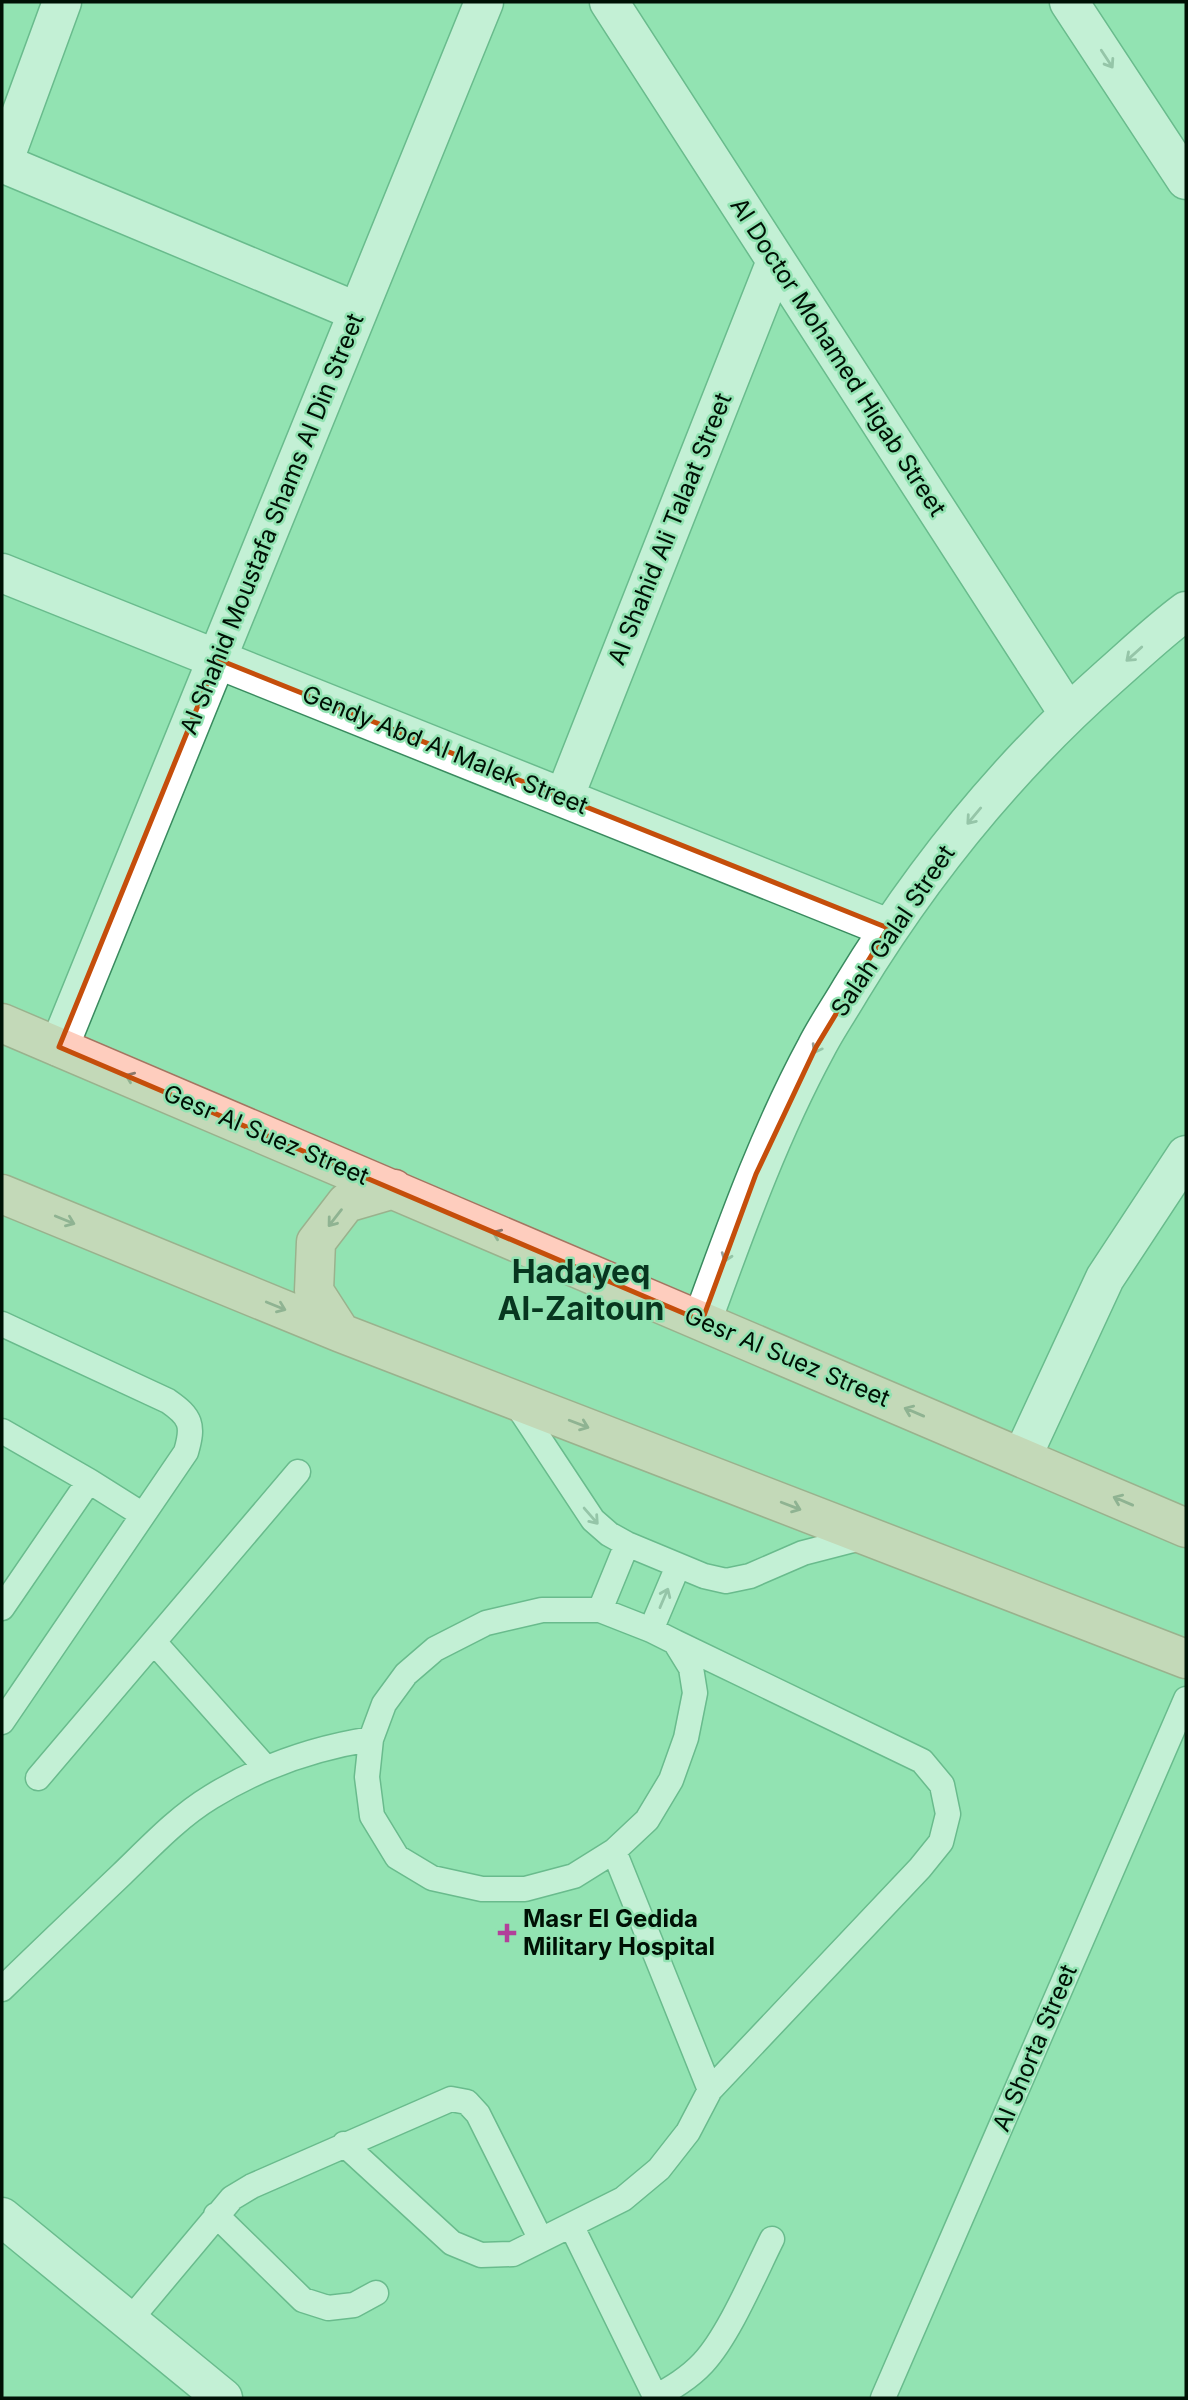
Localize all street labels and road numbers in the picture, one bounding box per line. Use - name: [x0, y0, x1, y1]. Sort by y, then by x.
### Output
- street label: Al Doctor Mohamed Higab Street: [725, 192, 952, 521]
- street label: Al Shahid Moustafa Shams Al Din Street: [174, 309, 370, 738]
- street label: Al Shahid Ali Talaat Street: [602, 388, 738, 669]
- street label: Gendy Abd Al Malek Street: [298, 679, 592, 820]
- street label: Salah Galal Street: [825, 840, 961, 1022]
- street label: Gesr Al Suez Street: [159, 1078, 373, 1191]
- street label: Gesr Al Suez Street: [680, 1300, 894, 1413]
- street label: Al Shorta Street: [986, 1960, 1083, 2136]

